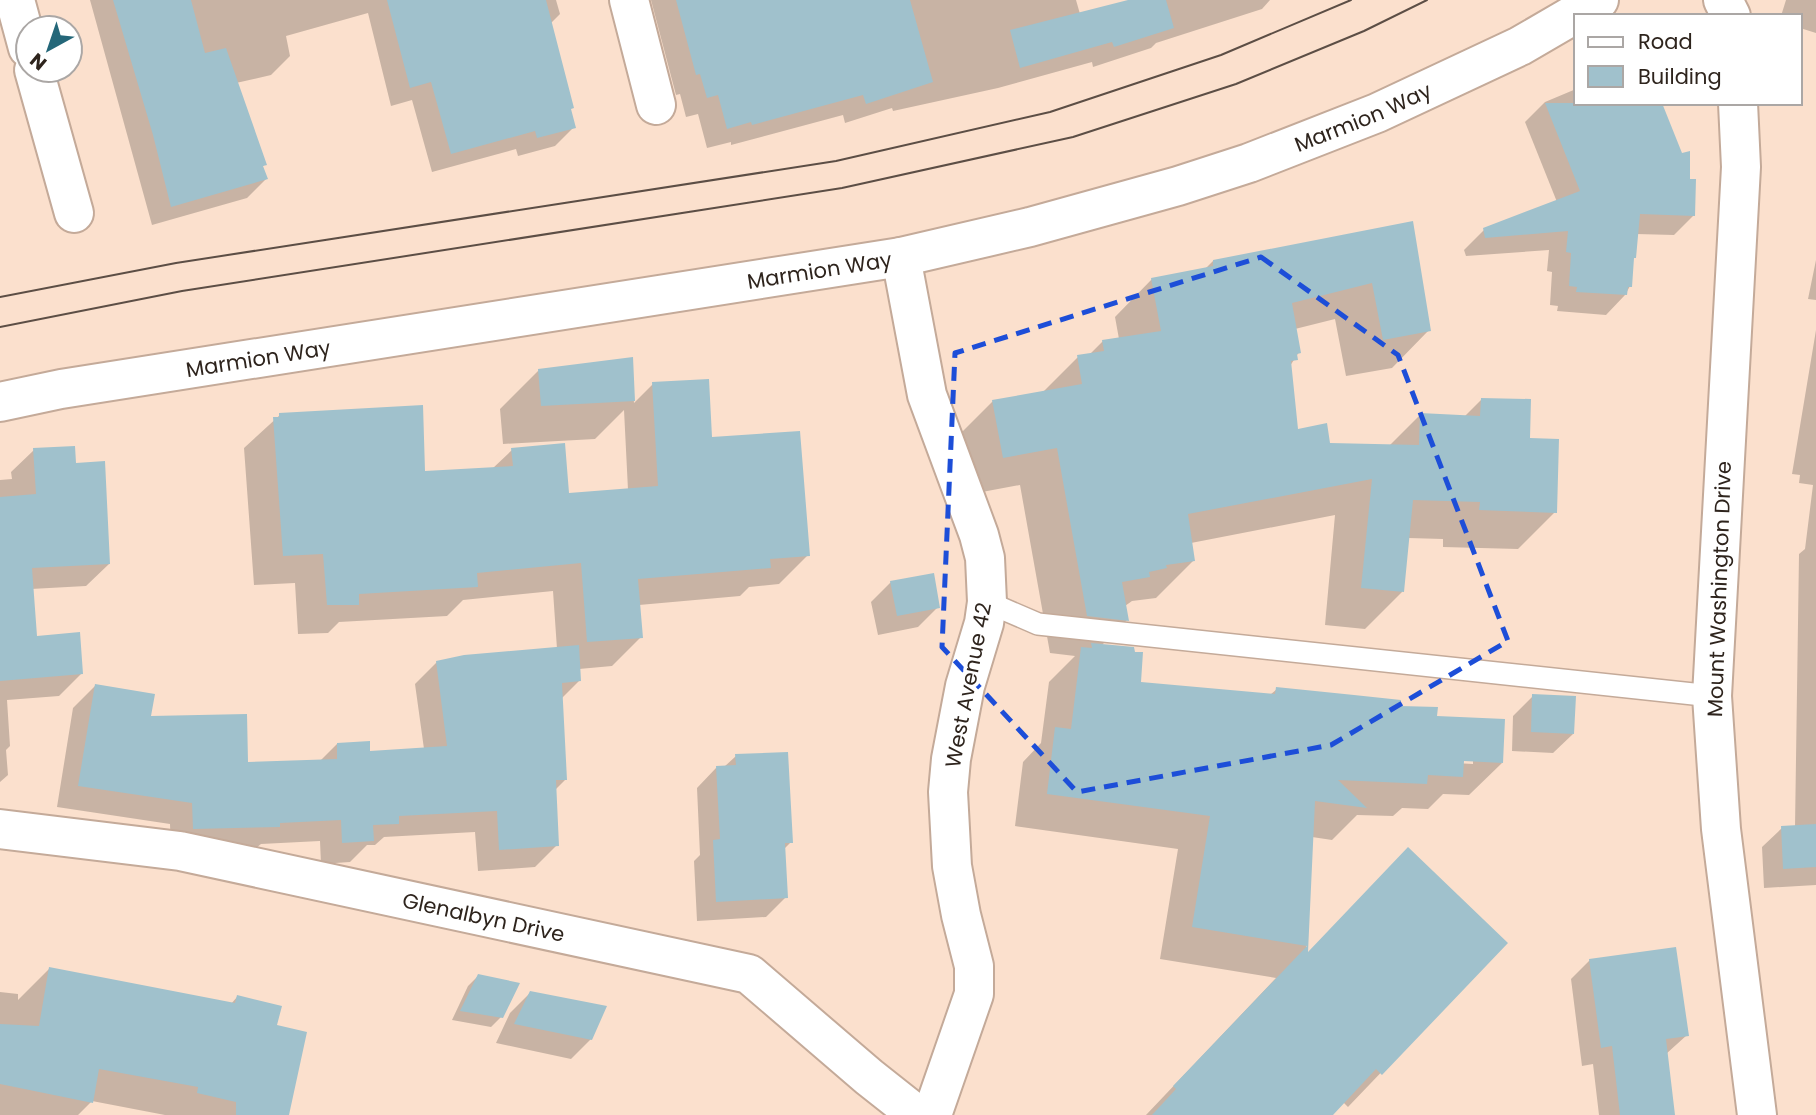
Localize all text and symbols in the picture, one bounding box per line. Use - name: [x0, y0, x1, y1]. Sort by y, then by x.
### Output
- north arrow: [14, 14, 84, 84]
- legend: [1574, 14, 1802, 105]
- text: Road: [1638, 27, 1693, 56]
- text: N: [24, 47, 53, 77]
- text: Building: [1638, 62, 1722, 91]
- street label: Marmion Way: [1290, 75, 1436, 158]
- street label: Marmion Way: [745, 244, 894, 295]
- street label: Marmion Way: [184, 332, 333, 384]
- street label: Mount Washington Drive: [1700, 460, 1738, 718]
- street label: West Avenue 42: [938, 600, 998, 770]
- street label: Glenalbyn Drive: [400, 885, 567, 948]

